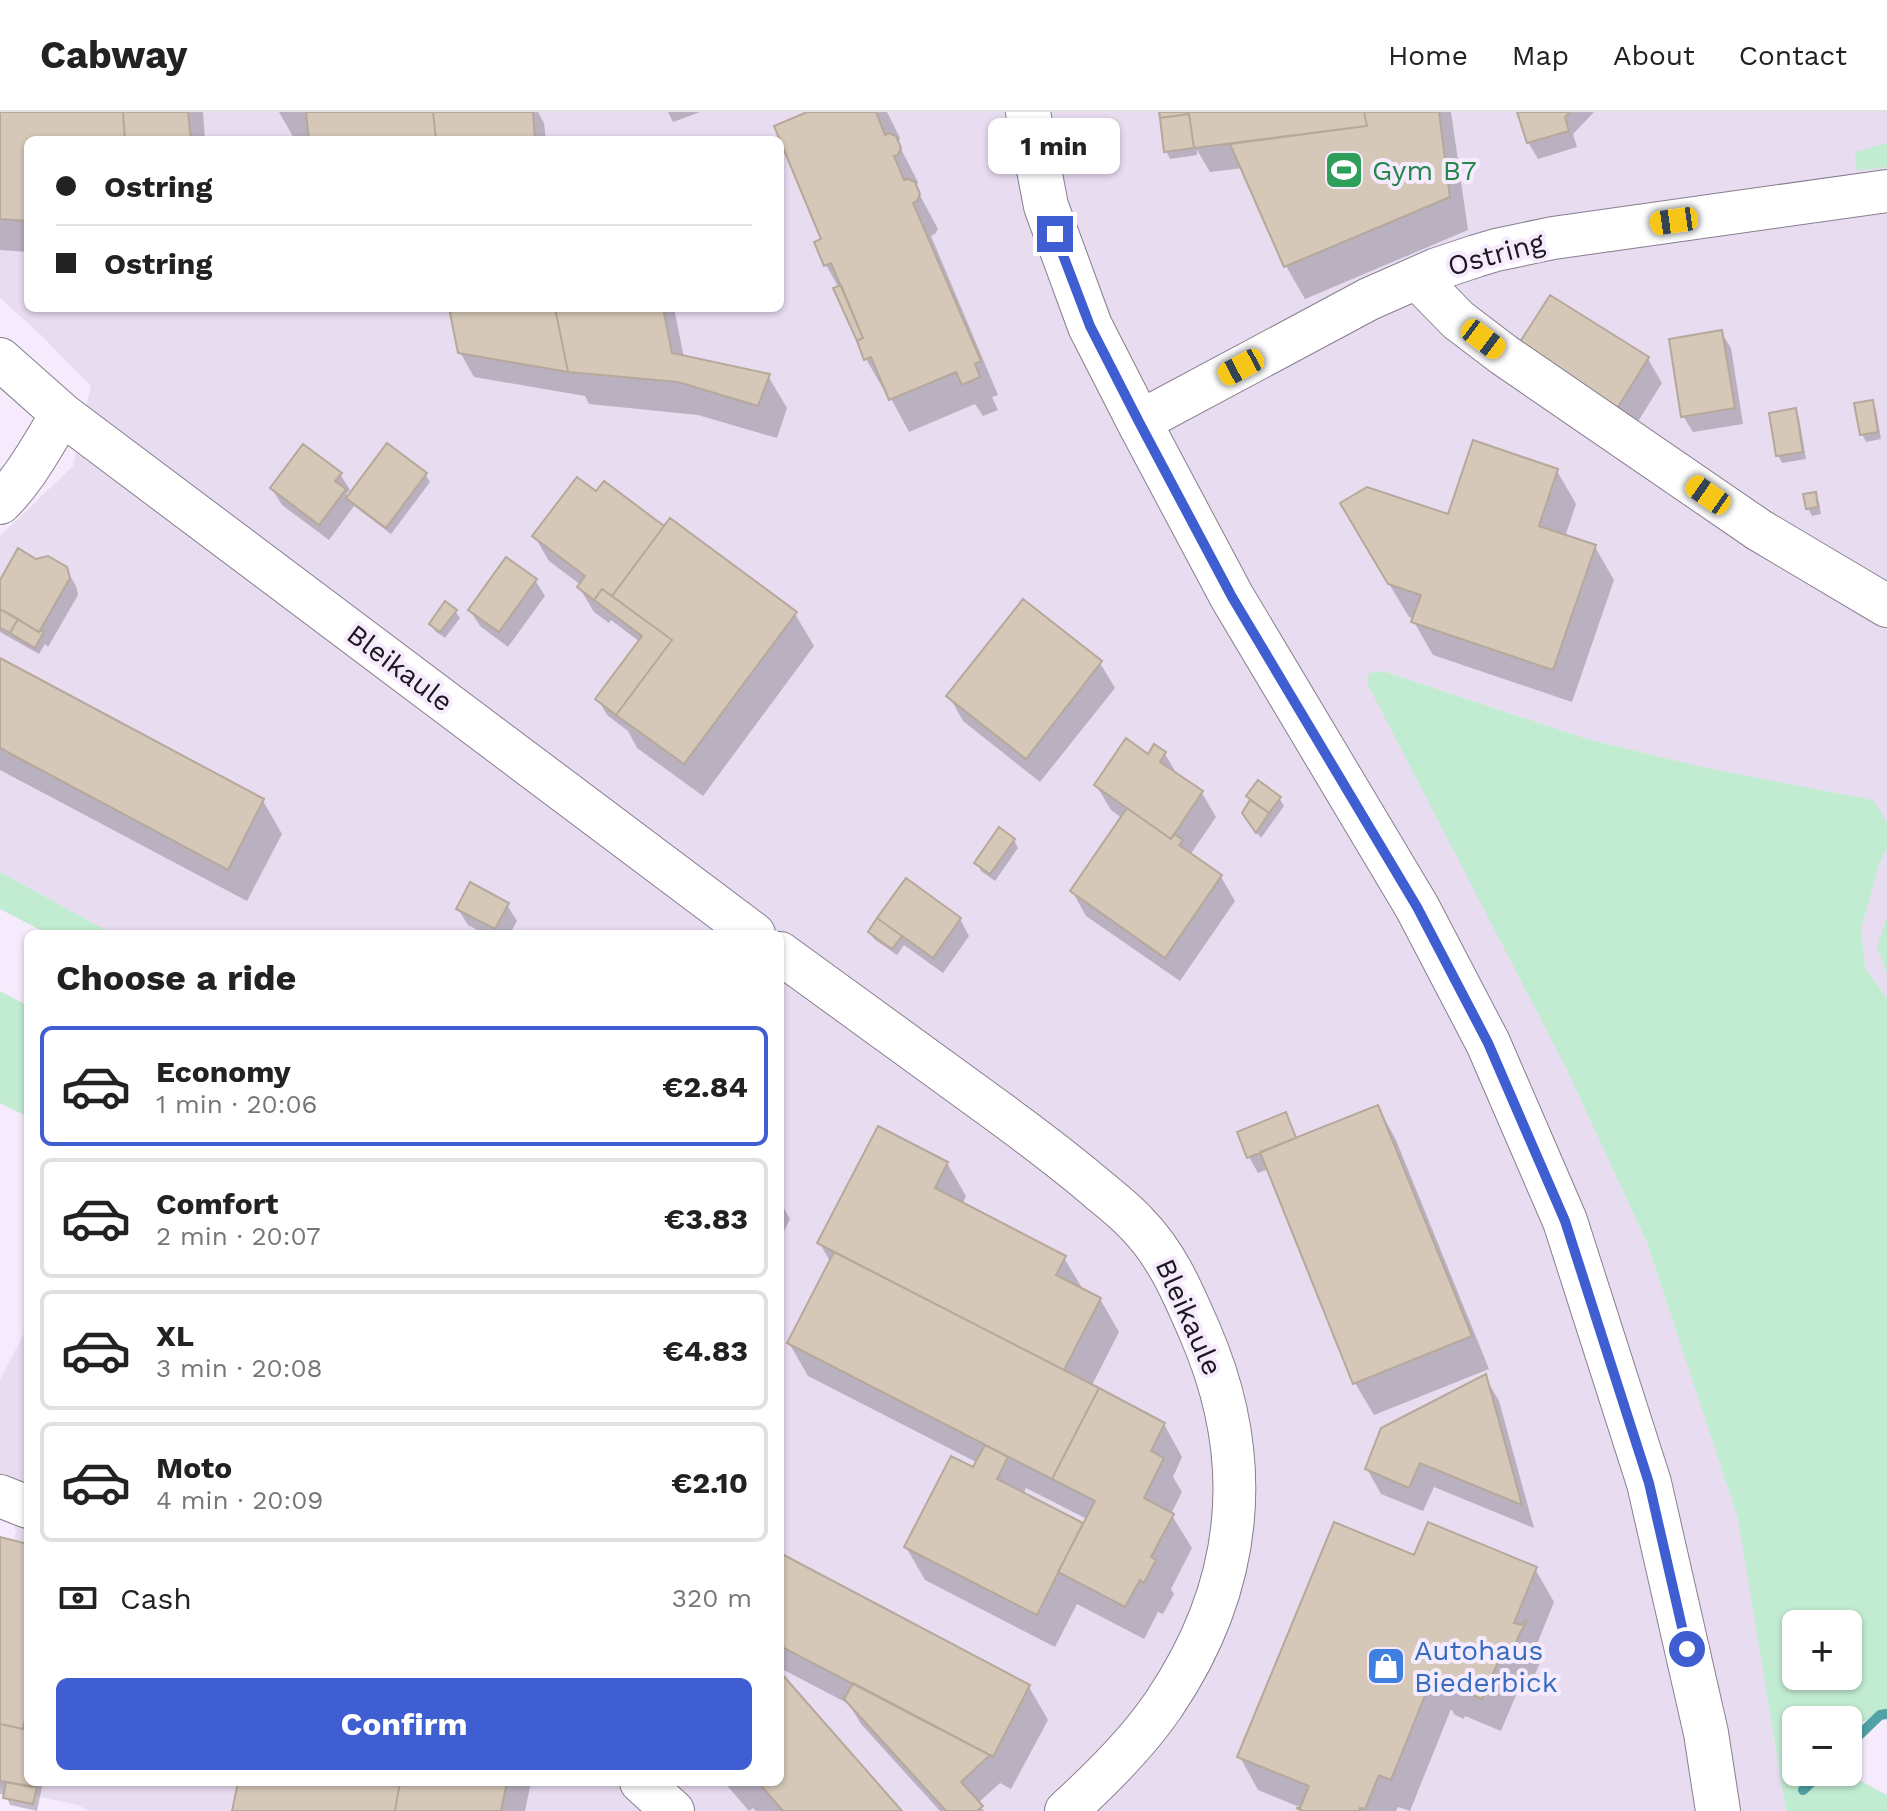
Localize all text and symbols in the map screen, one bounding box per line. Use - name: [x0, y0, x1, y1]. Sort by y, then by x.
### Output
- text: Cabway: [40, 33, 187, 77]
- text: Home: [1388, 39, 1468, 72]
- text: Map: [1512, 39, 1569, 72]
- text: About: [1613, 39, 1695, 72]
- text: Contact: [1739, 39, 1847, 72]
- callout: 1 min: [989, 118, 1121, 174]
- text: 1 min: [1021, 131, 1087, 161]
- sports icon: Gym B7: [1323, 149, 1365, 191]
- place label: Gym B7: [1372, 154, 1477, 187]
- text: Ostring: [104, 169, 212, 204]
- car: [1649, 206, 1699, 236]
- route end: [1037, 216, 1073, 252]
- street label: Ostring: [1444, 225, 1548, 283]
- text: Ostring: [104, 246, 212, 281]
- car: [1457, 315, 1509, 363]
- car: [1214, 345, 1268, 389]
- car: [1681, 471, 1735, 519]
- street label: Bleikaule: [341, 618, 459, 718]
- text: Choose a ride: [56, 957, 296, 999]
- icon: car: [60, 1050, 132, 1122]
- text: Economy: [156, 1054, 291, 1089]
- text: €2.84: [662, 1069, 748, 1104]
- text: 1 min · 20:06: [156, 1089, 317, 1119]
- icon: car: [60, 1182, 132, 1254]
- text: Comfort: [156, 1186, 278, 1221]
- text: €3.83: [664, 1201, 748, 1236]
- text: 2 min · 20:07: [156, 1221, 321, 1251]
- street label: Bleikaule: [1149, 1254, 1229, 1380]
- icon: car: [60, 1314, 132, 1386]
- text: XL: [156, 1318, 194, 1353]
- text: €4.83: [663, 1333, 748, 1368]
- text: 3 min · 20:08: [156, 1353, 323, 1383]
- icon: car: [60, 1446, 132, 1518]
- text: Moto: [156, 1450, 232, 1485]
- text: €2.10: [671, 1465, 748, 1500]
- text: 4 min · 20:09: [156, 1485, 323, 1515]
- icon: cash: [56, 1576, 100, 1620]
- text: Cash: [120, 1581, 192, 1616]
- text: 320 m: [672, 1583, 752, 1613]
- map controls: [1782, 1610, 1862, 1786]
- button: +: [1782, 1610, 1862, 1690]
- route start: [1669, 1631, 1705, 1667]
- place label: Autohaus Biederbick: [1414, 1634, 1558, 1699]
- shop icon: Autohaus Biederbick: [1365, 1645, 1407, 1687]
- button: Confirm: [56, 1678, 752, 1770]
- button: −: [1782, 1706, 1862, 1786]

